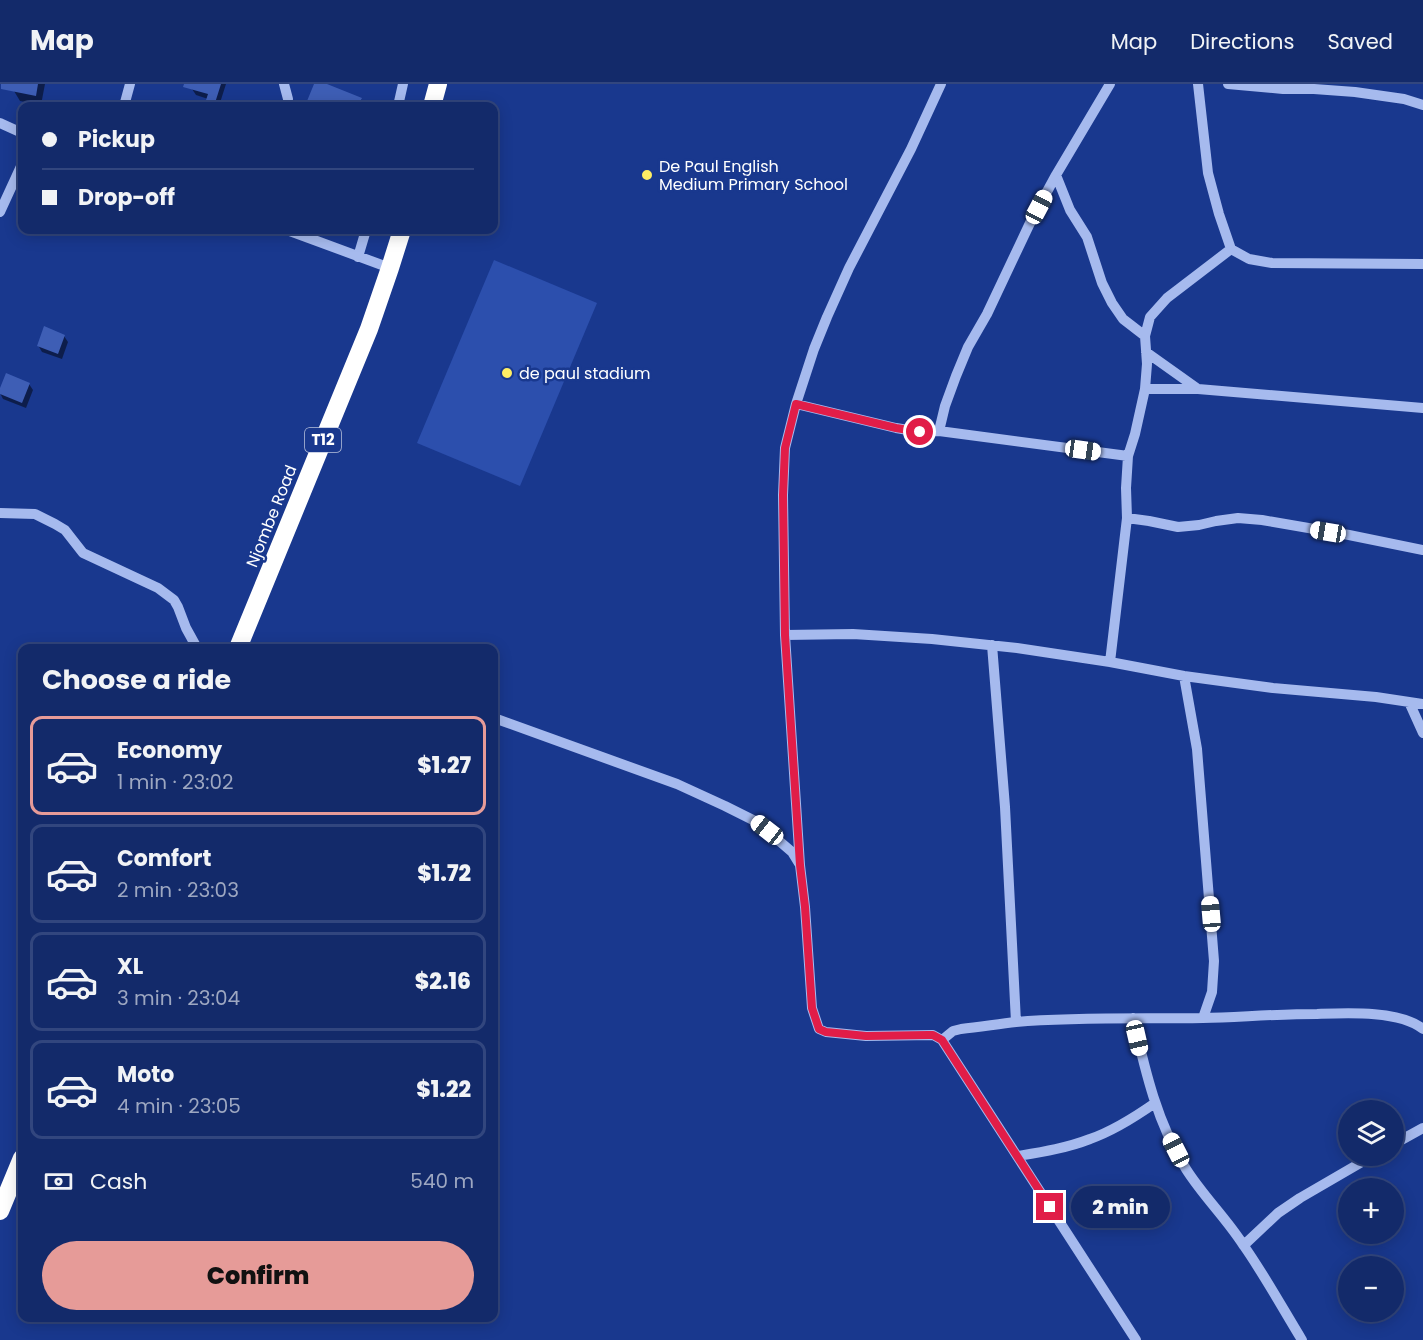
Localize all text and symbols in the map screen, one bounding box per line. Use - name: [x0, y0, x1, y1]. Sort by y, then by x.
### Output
- text: Map: [30, 21, 94, 60]
- text: Map: [1111, 27, 1157, 56]
- text: Directions: [1190, 27, 1294, 56]
- text: Saved: [1327, 27, 1393, 56]
- text: Pickup: [78, 124, 155, 155]
- place label: De Paul English Medium Primary School: [659, 155, 848, 196]
- marker: De Paul English Medium Primary School: [640, 168, 654, 182]
- text: Drop-off: [78, 182, 175, 213]
- car: [1023, 187, 1055, 227]
- place label: de paul stadium: [519, 362, 651, 385]
- marker: de paul stadium: [500, 366, 514, 380]
- route start: [906, 418, 933, 445]
- road number: T12: [305, 428, 341, 452]
- car: [1064, 439, 1102, 461]
- street label: Njombe Road: [240, 462, 302, 571]
- car: [1309, 520, 1347, 544]
- text: Choose a ride: [42, 661, 231, 698]
- text: Economy: [117, 735, 222, 766]
- icon: car: [45, 739, 99, 793]
- text: $1.27: [417, 750, 471, 781]
- text: 1 min · 23:02: [117, 768, 234, 796]
- car: [747, 812, 787, 848]
- text: Comfort: [117, 843, 211, 874]
- icon: car: [45, 847, 99, 901]
- text: $1.72: [417, 858, 471, 889]
- text: 2 min · 23:03: [117, 876, 239, 904]
- car: [1200, 895, 1222, 933]
- text: XL: [117, 951, 143, 982]
- icon: car: [45, 955, 99, 1009]
- text: $2.16: [415, 966, 471, 997]
- text: 3 min · 23:04: [117, 984, 240, 1012]
- car: [1124, 1018, 1150, 1058]
- text: Moto: [117, 1059, 174, 1090]
- icon: car: [45, 1063, 99, 1117]
- text: $1.22: [416, 1074, 471, 1105]
- text: 4 min · 23:05: [117, 1092, 241, 1120]
- map controls: [1338, 1100, 1404, 1322]
- button: layers: [1338, 1100, 1404, 1166]
- car: [1160, 1130, 1192, 1170]
- icon: cash: [42, 1165, 75, 1198]
- text: Cash: [90, 1166, 147, 1197]
- text: 540 m: [410, 1167, 474, 1195]
- button: +: [1338, 1178, 1404, 1244]
- callout: 2 min: [1071, 1186, 1170, 1228]
- route end: [1036, 1193, 1063, 1220]
- text: 2 min: [1092, 1193, 1149, 1221]
- button: Confirm: [42, 1241, 474, 1310]
- button: −: [1338, 1256, 1404, 1322]

